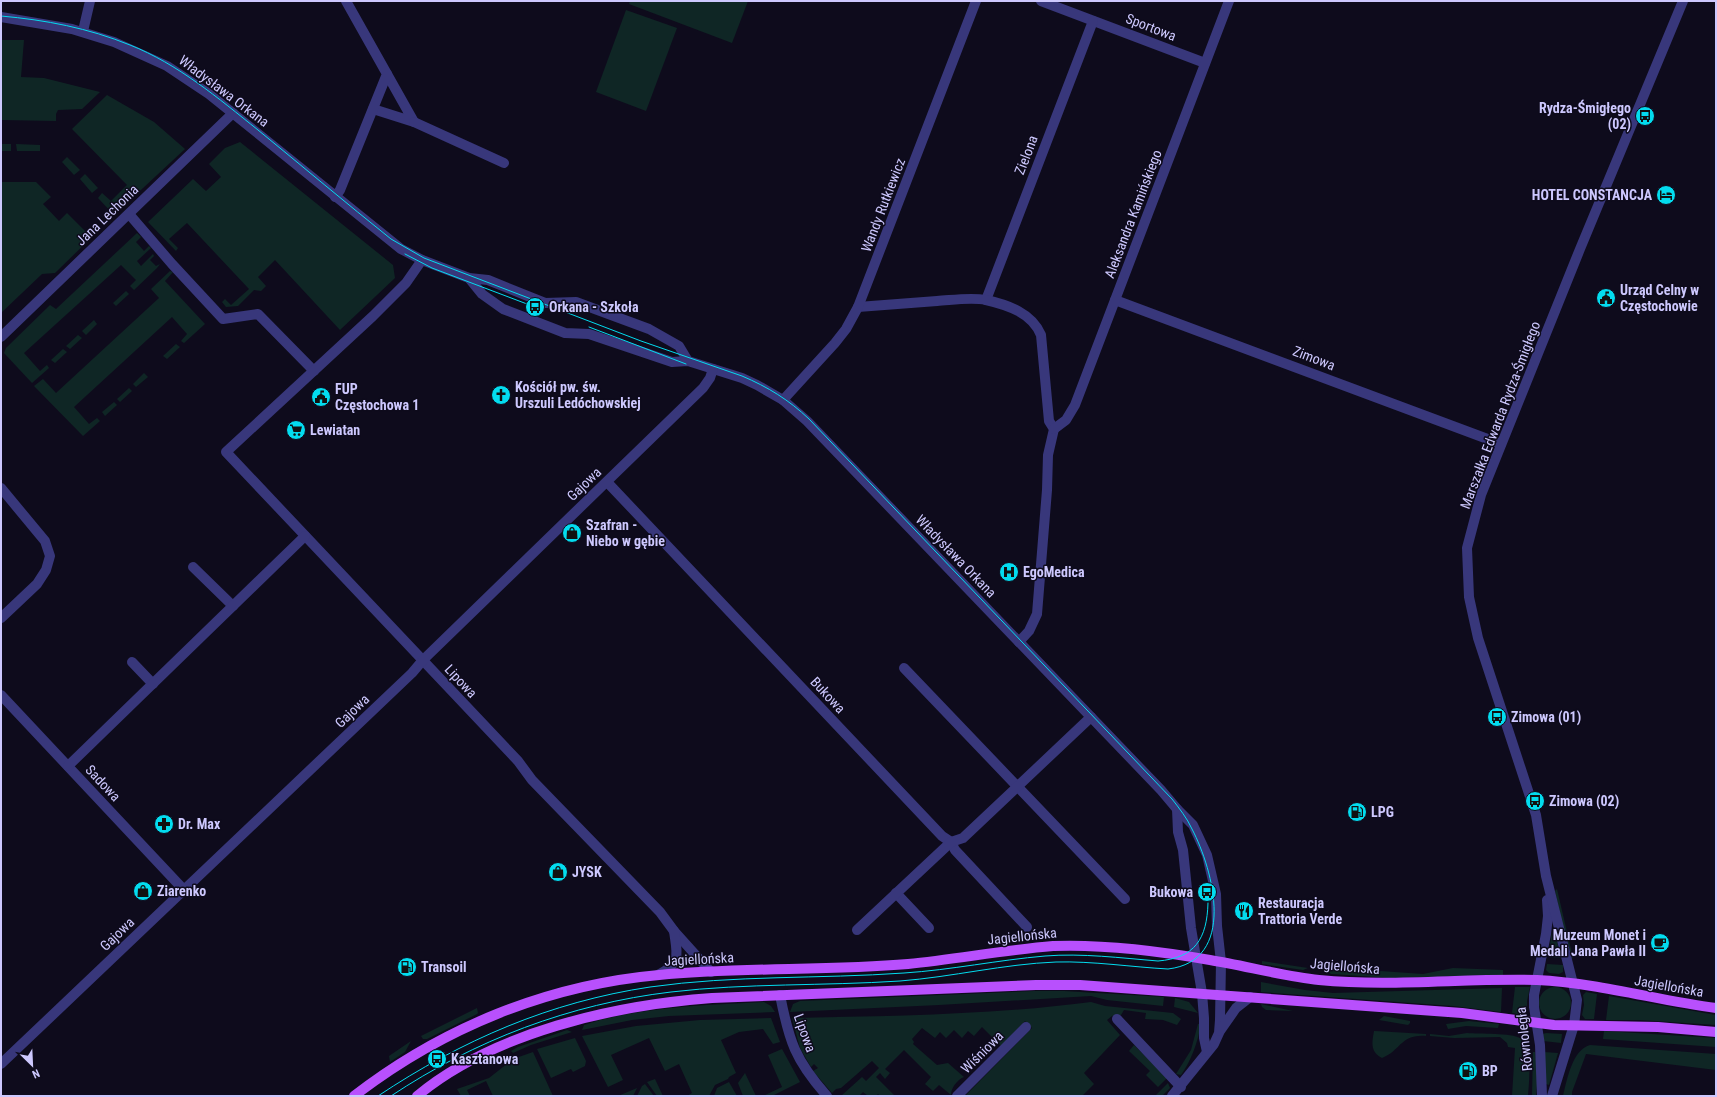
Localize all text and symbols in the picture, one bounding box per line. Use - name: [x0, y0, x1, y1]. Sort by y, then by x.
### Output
- street label: Sportowa: [1124, 10, 1178, 44]
- street label: Władysława Orkana: [176, 52, 272, 130]
- place label: Rydza-Śmigłego (02): [1539, 99, 1631, 133]
- bus stop icon: Rydza-Śmigłego (02): [1634, 105, 1656, 127]
- street label: Zielona: [1011, 133, 1041, 177]
- street label: Aleksandra Kamińskiego: [1101, 148, 1165, 280]
- street label: Wandy Rutkiewicz: [858, 156, 908, 254]
- street label: Jana Lechonia: [73, 181, 141, 249]
- hotel icon: HOTEL CONSTANCJA: [1655, 184, 1677, 206]
- place label: HOTEL CONSTANCJA: [1532, 187, 1653, 203]
- place label: Urząd Celny w Częstochowie: [1620, 282, 1699, 314]
- public building icon: Urząd Celny w Częstochowie: [1595, 287, 1617, 309]
- bus stop icon: Orkana - Szkoła: [524, 296, 546, 318]
- place label: Orkana - Szkoła: [549, 299, 639, 315]
- street label: Marszałka Edwarda Rydza-Śmigłego: [1456, 319, 1543, 511]
- street label: Zimowa: [1291, 343, 1337, 373]
- place label: Kościół pw. św. Urszuli Ledóchowskiej: [515, 379, 641, 411]
- place label: FUP Częstochowa 1: [335, 381, 419, 413]
- church icon: Kościół pw. św. Urszuli Ledóchowskiej: [490, 384, 512, 406]
- public building icon: FUP Częstochowa 1: [310, 386, 332, 408]
- supermarket icon: Lewiatan: [285, 419, 307, 441]
- place label: Lewiatan: [310, 422, 360, 438]
- street label: Gajowa: [564, 464, 604, 504]
- street label: Władysława Orkana: [913, 511, 999, 601]
- place label: Szafran - Niebo w gębie: [586, 517, 665, 549]
- shop icon: Szafran - Niebo w gębie: [561, 522, 583, 544]
- hospital icon: EgoMedica: [998, 561, 1020, 583]
- place label: EgoMedica: [1023, 564, 1085, 580]
- street label: Lipowa: [442, 661, 480, 701]
- street label: Bukowa: [807, 674, 849, 716]
- street label: Gajowa: [332, 691, 372, 731]
- bus stop icon: Zimowa (01): [1486, 706, 1508, 728]
- place label: Zimowa (01): [1511, 709, 1581, 726]
- street label: Sadowa: [82, 762, 124, 804]
- bus stop icon: Zimowa (02): [1524, 790, 1546, 812]
- place label: Zimowa (02): [1549, 793, 1619, 810]
- fuel station icon: LPG: [1346, 801, 1368, 823]
- place label: LPG: [1371, 804, 1394, 820]
- pharmacy icon: Dr. Max: [153, 813, 175, 835]
- place label: Dr. Max: [178, 816, 221, 832]
- shop icon: JYSK: [547, 861, 569, 883]
- place label: JYSK: [572, 864, 602, 880]
- shop icon: Ziarenko: [132, 880, 154, 902]
- bus stop icon: Bukowa: [1196, 881, 1218, 903]
- place label: Ziarenko: [157, 883, 206, 899]
- place label: Bukowa: [1149, 884, 1193, 900]
- place label: Restauracja Trattoria Verde: [1258, 895, 1342, 927]
- restaurant icon: Restauracja Trattoria Verde: [1233, 900, 1255, 922]
- street label: Gajowa: [97, 914, 137, 954]
- street label: Jagiellońska: [986, 924, 1058, 948]
- place label: Muzeum Monet i Medali Jana Pawła II: [1530, 927, 1646, 959]
- cafe icon: Muzeum Monet i Medali Jana Pawła II: [1649, 932, 1671, 954]
- street label: Jagiellońska: [664, 949, 734, 969]
- street label: Jagiellońska: [1310, 955, 1380, 977]
- fuel station icon: Transoil: [396, 956, 418, 978]
- place label: Transoil: [421, 959, 466, 975]
- street label: Jagiellońska: [1633, 972, 1705, 1000]
- street label: Równoległa: [1513, 1006, 1535, 1072]
- street label: Lipowa: [791, 1012, 819, 1054]
- street label: Wiśniowa: [958, 1028, 1006, 1076]
- north arrow: [12, 1045, 52, 1085]
- bus stop icon: Kasztanowa: [426, 1048, 448, 1070]
- place label: Kasztanowa: [451, 1051, 519, 1067]
- fuel station icon: BP: [1457, 1060, 1479, 1082]
- place label: BP: [1482, 1063, 1498, 1079]
- text: N: [30, 1066, 42, 1081]

